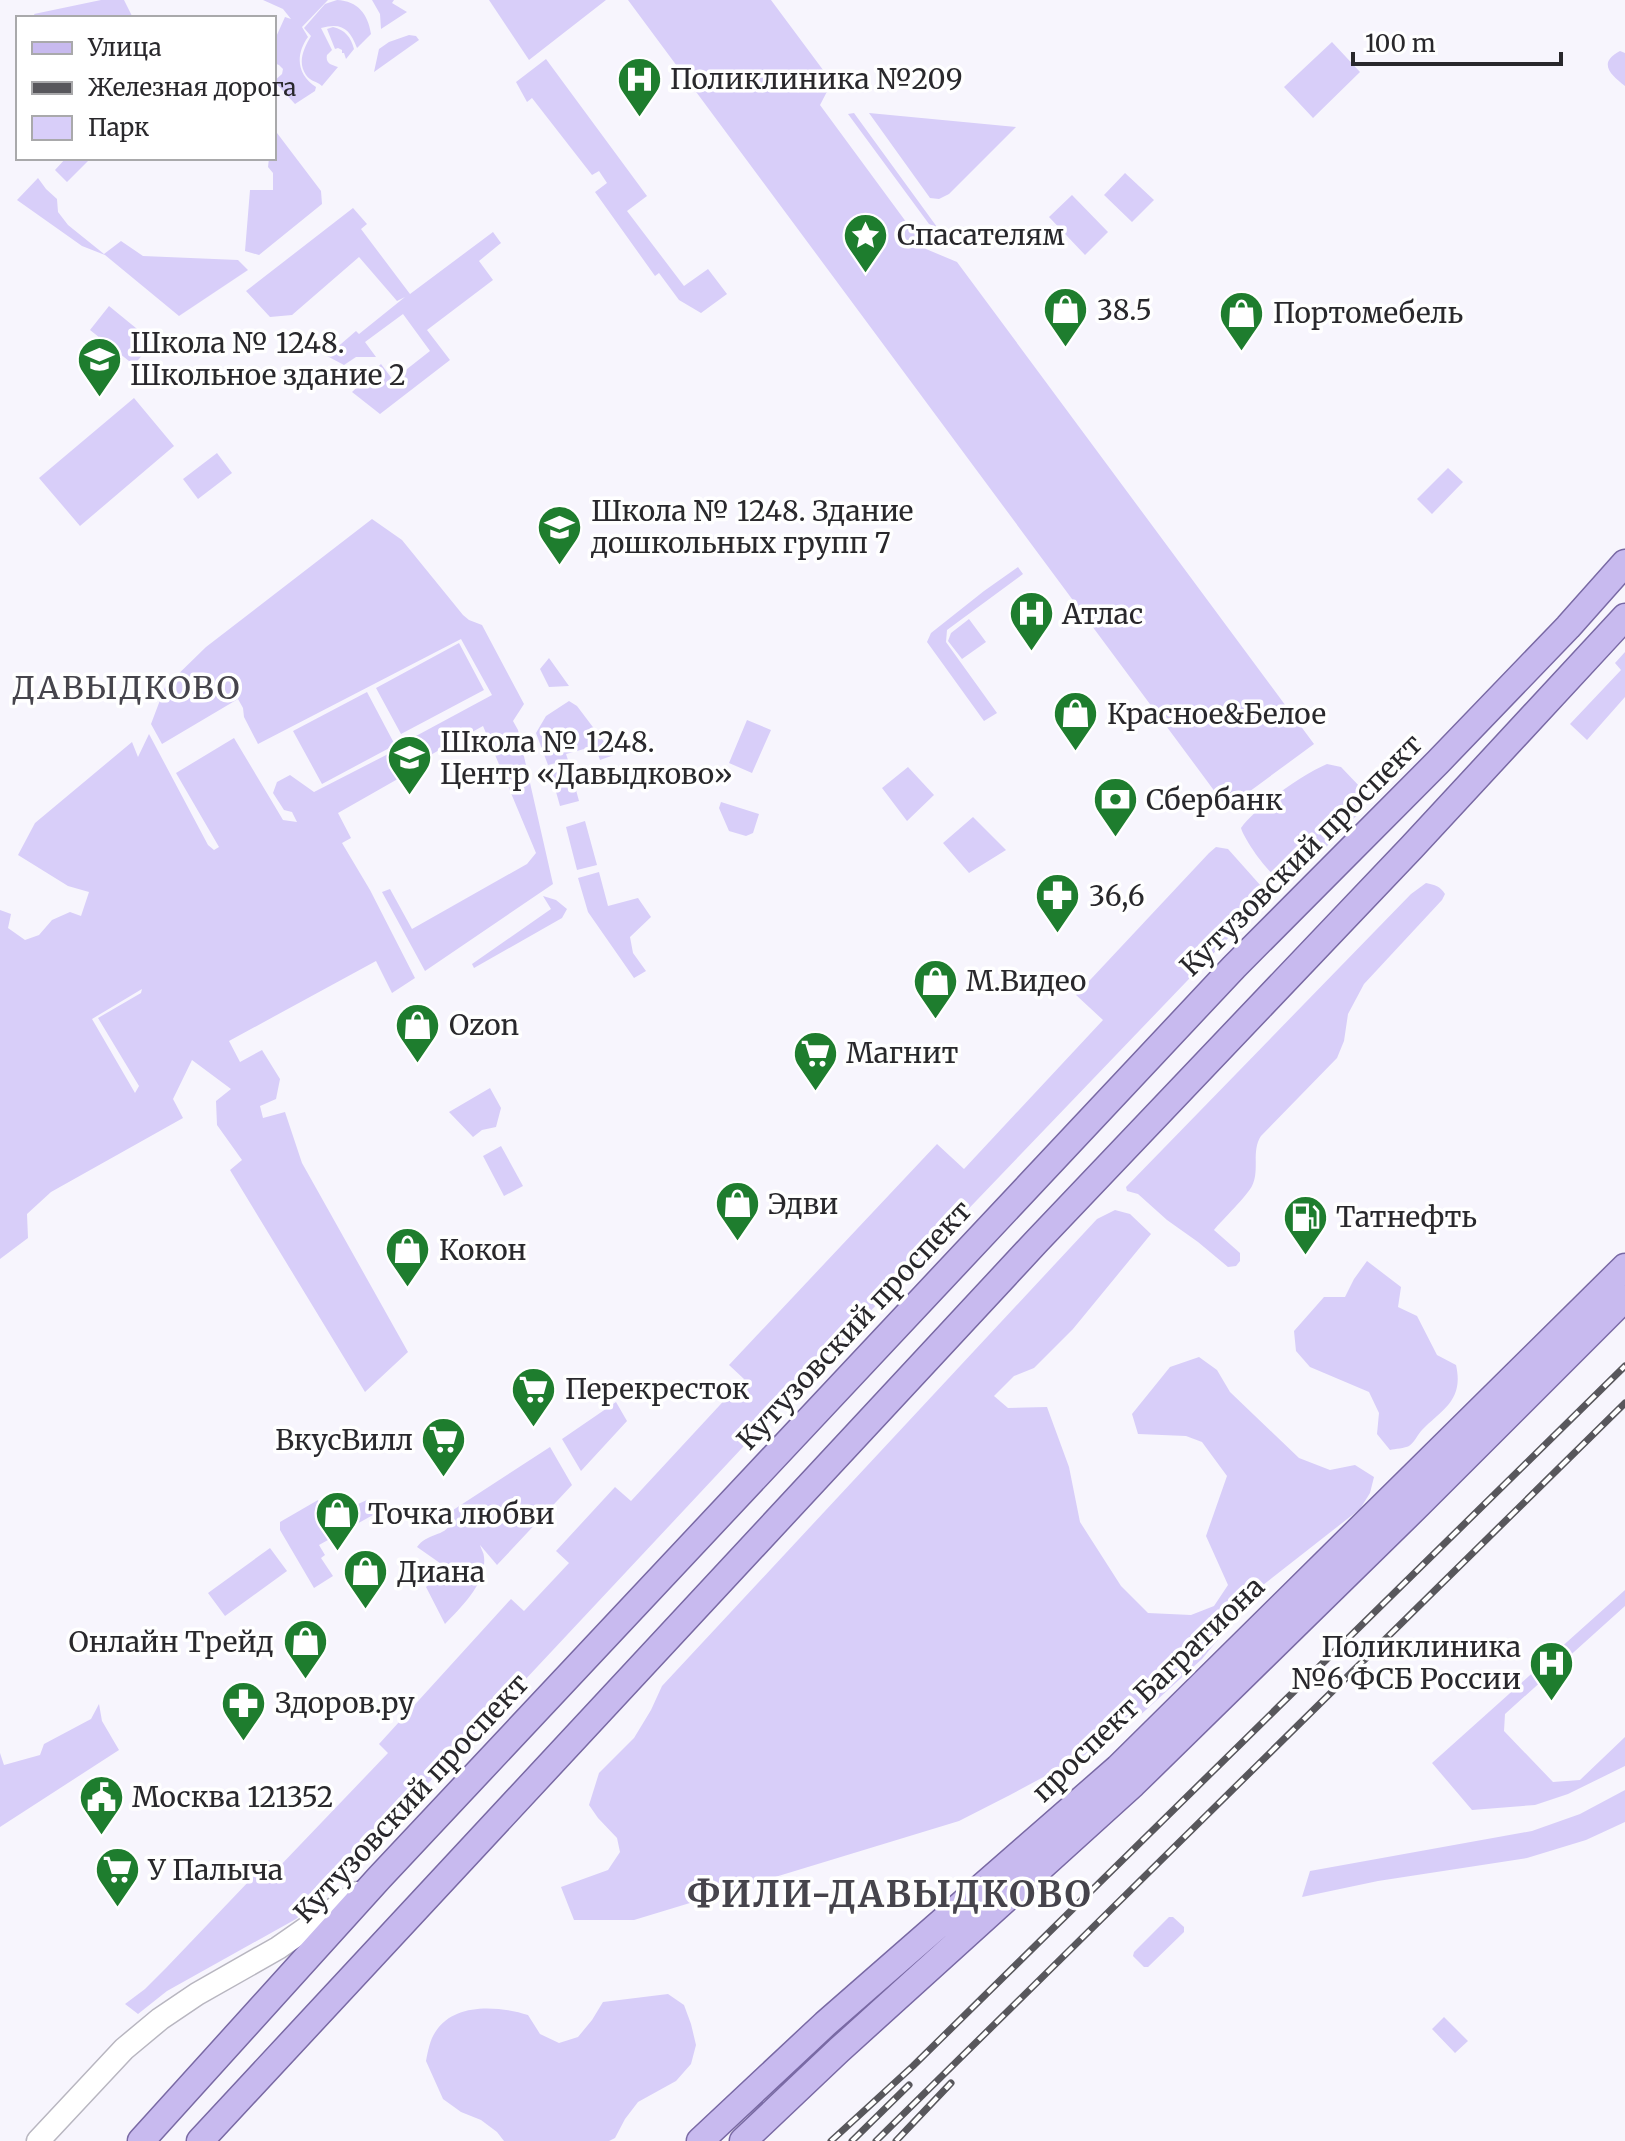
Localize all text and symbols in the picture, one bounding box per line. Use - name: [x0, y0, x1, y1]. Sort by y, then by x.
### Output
- legend: [16, 16, 276, 160]
- scale bar: [1353, 16, 1561, 66]
- text: 100 m: [1365, 28, 1436, 59]
- text: Улица: [87, 32, 162, 63]
- hospital icon: Поликлиника №209: [615, 55, 663, 118]
- place label: Поликлиника №209: [670, 61, 963, 97]
- text: Железная дорога: [88, 72, 296, 103]
- text: Парк: [88, 112, 149, 143]
- place icon: Спасателям: [842, 211, 890, 274]
- place label: Спасателям: [897, 217, 1065, 253]
- shop icon: 38.5: [1042, 286, 1090, 349]
- shop icon: Портомебель: [1218, 289, 1266, 352]
- place label: 38.5: [1097, 292, 1152, 328]
- place label: Портомебель: [1273, 295, 1463, 331]
- place label: Школа № 1248. Школьное здание 2: [130, 325, 406, 393]
- school or university icon: Школа № 1248. Школьное здание 2: [75, 335, 123, 398]
- place label: Школа № 1248. Здание дошкольных групп 7: [590, 493, 913, 561]
- school or university icon: Школа № 1248. Здание дошкольных групп 7: [536, 503, 584, 566]
- hospital icon: Атлас: [1007, 590, 1055, 653]
- place label: Атлас: [1061, 596, 1143, 632]
- district label: ДАВЫДКОВО: [12, 668, 242, 708]
- shop icon: Красное&Белое: [1052, 690, 1100, 753]
- place label: Красное&Белое: [1107, 696, 1326, 732]
- place label: Школа № 1248. Центр «Давыдково»: [440, 724, 733, 792]
- street label: Кутузовский проспект: [1172, 726, 1430, 984]
- school or university icon: Школа № 1248. Центр «Давыдково»: [385, 734, 433, 797]
- bank icon: Сбербанк: [1091, 776, 1139, 839]
- place label: Сбербанк: [1146, 782, 1283, 818]
- pharmacy icon: 36,6: [1034, 872, 1082, 935]
- place label: 36,6: [1089, 878, 1145, 914]
- shop icon: М.Видео: [911, 957, 959, 1020]
- place label: М.Видео: [966, 963, 1086, 999]
- shop icon: Ozon: [394, 1001, 442, 1064]
- place label: Ozon: [449, 1007, 519, 1043]
- supermarket icon: Магнит: [791, 1029, 839, 1092]
- place label: Магнит: [846, 1035, 958, 1071]
- shop icon: Эдви: [713, 1180, 761, 1243]
- place label: Эдви: [768, 1186, 838, 1222]
- street label: Кутузовский проспект: [729, 1193, 979, 1457]
- fuel station icon: Татнефть: [1281, 1193, 1329, 1256]
- place label: Татнефть: [1336, 1199, 1477, 1235]
- shop icon: Кокон: [384, 1226, 432, 1289]
- place label: Кокон: [439, 1232, 527, 1268]
- supermarket icon: Перекресток: [510, 1365, 558, 1428]
- place label: Перекресток: [565, 1371, 750, 1407]
- supermarket icon: ВкусВилл: [420, 1416, 468, 1479]
- place label: ВкусВилл: [275, 1422, 413, 1458]
- shop icon: Точка любви: [313, 1490, 361, 1553]
- place label: Точка любви: [368, 1496, 555, 1532]
- shop icon: Диана: [342, 1548, 390, 1611]
- place label: Диана: [397, 1554, 485, 1590]
- street label: проспект Багратиона: [1024, 1569, 1272, 1809]
- shop icon: Онлайн Трейд: [281, 1618, 329, 1681]
- place label: Онлайн Трейд: [69, 1624, 274, 1660]
- place label: Поликлиника №6 ФСБ России: [1292, 1629, 1521, 1697]
- hospital icon: Поликлиника №6 ФСБ России: [1528, 1639, 1576, 1702]
- street label: Кутузовский проспект: [286, 1666, 536, 1930]
- pharmacy icon: Здоров.ру: [220, 1679, 268, 1742]
- place label: Здоров.ру: [275, 1685, 415, 1721]
- public building icon: Москва 121352: [77, 1773, 125, 1836]
- place label: Москва 121352: [132, 1779, 333, 1815]
- supermarket icon: У Палыча: [93, 1846, 141, 1909]
- place label: У Палыча: [147, 1852, 283, 1888]
- district label: ФИЛИ-ДАВЫДКОВО: [687, 1872, 1093, 1917]

